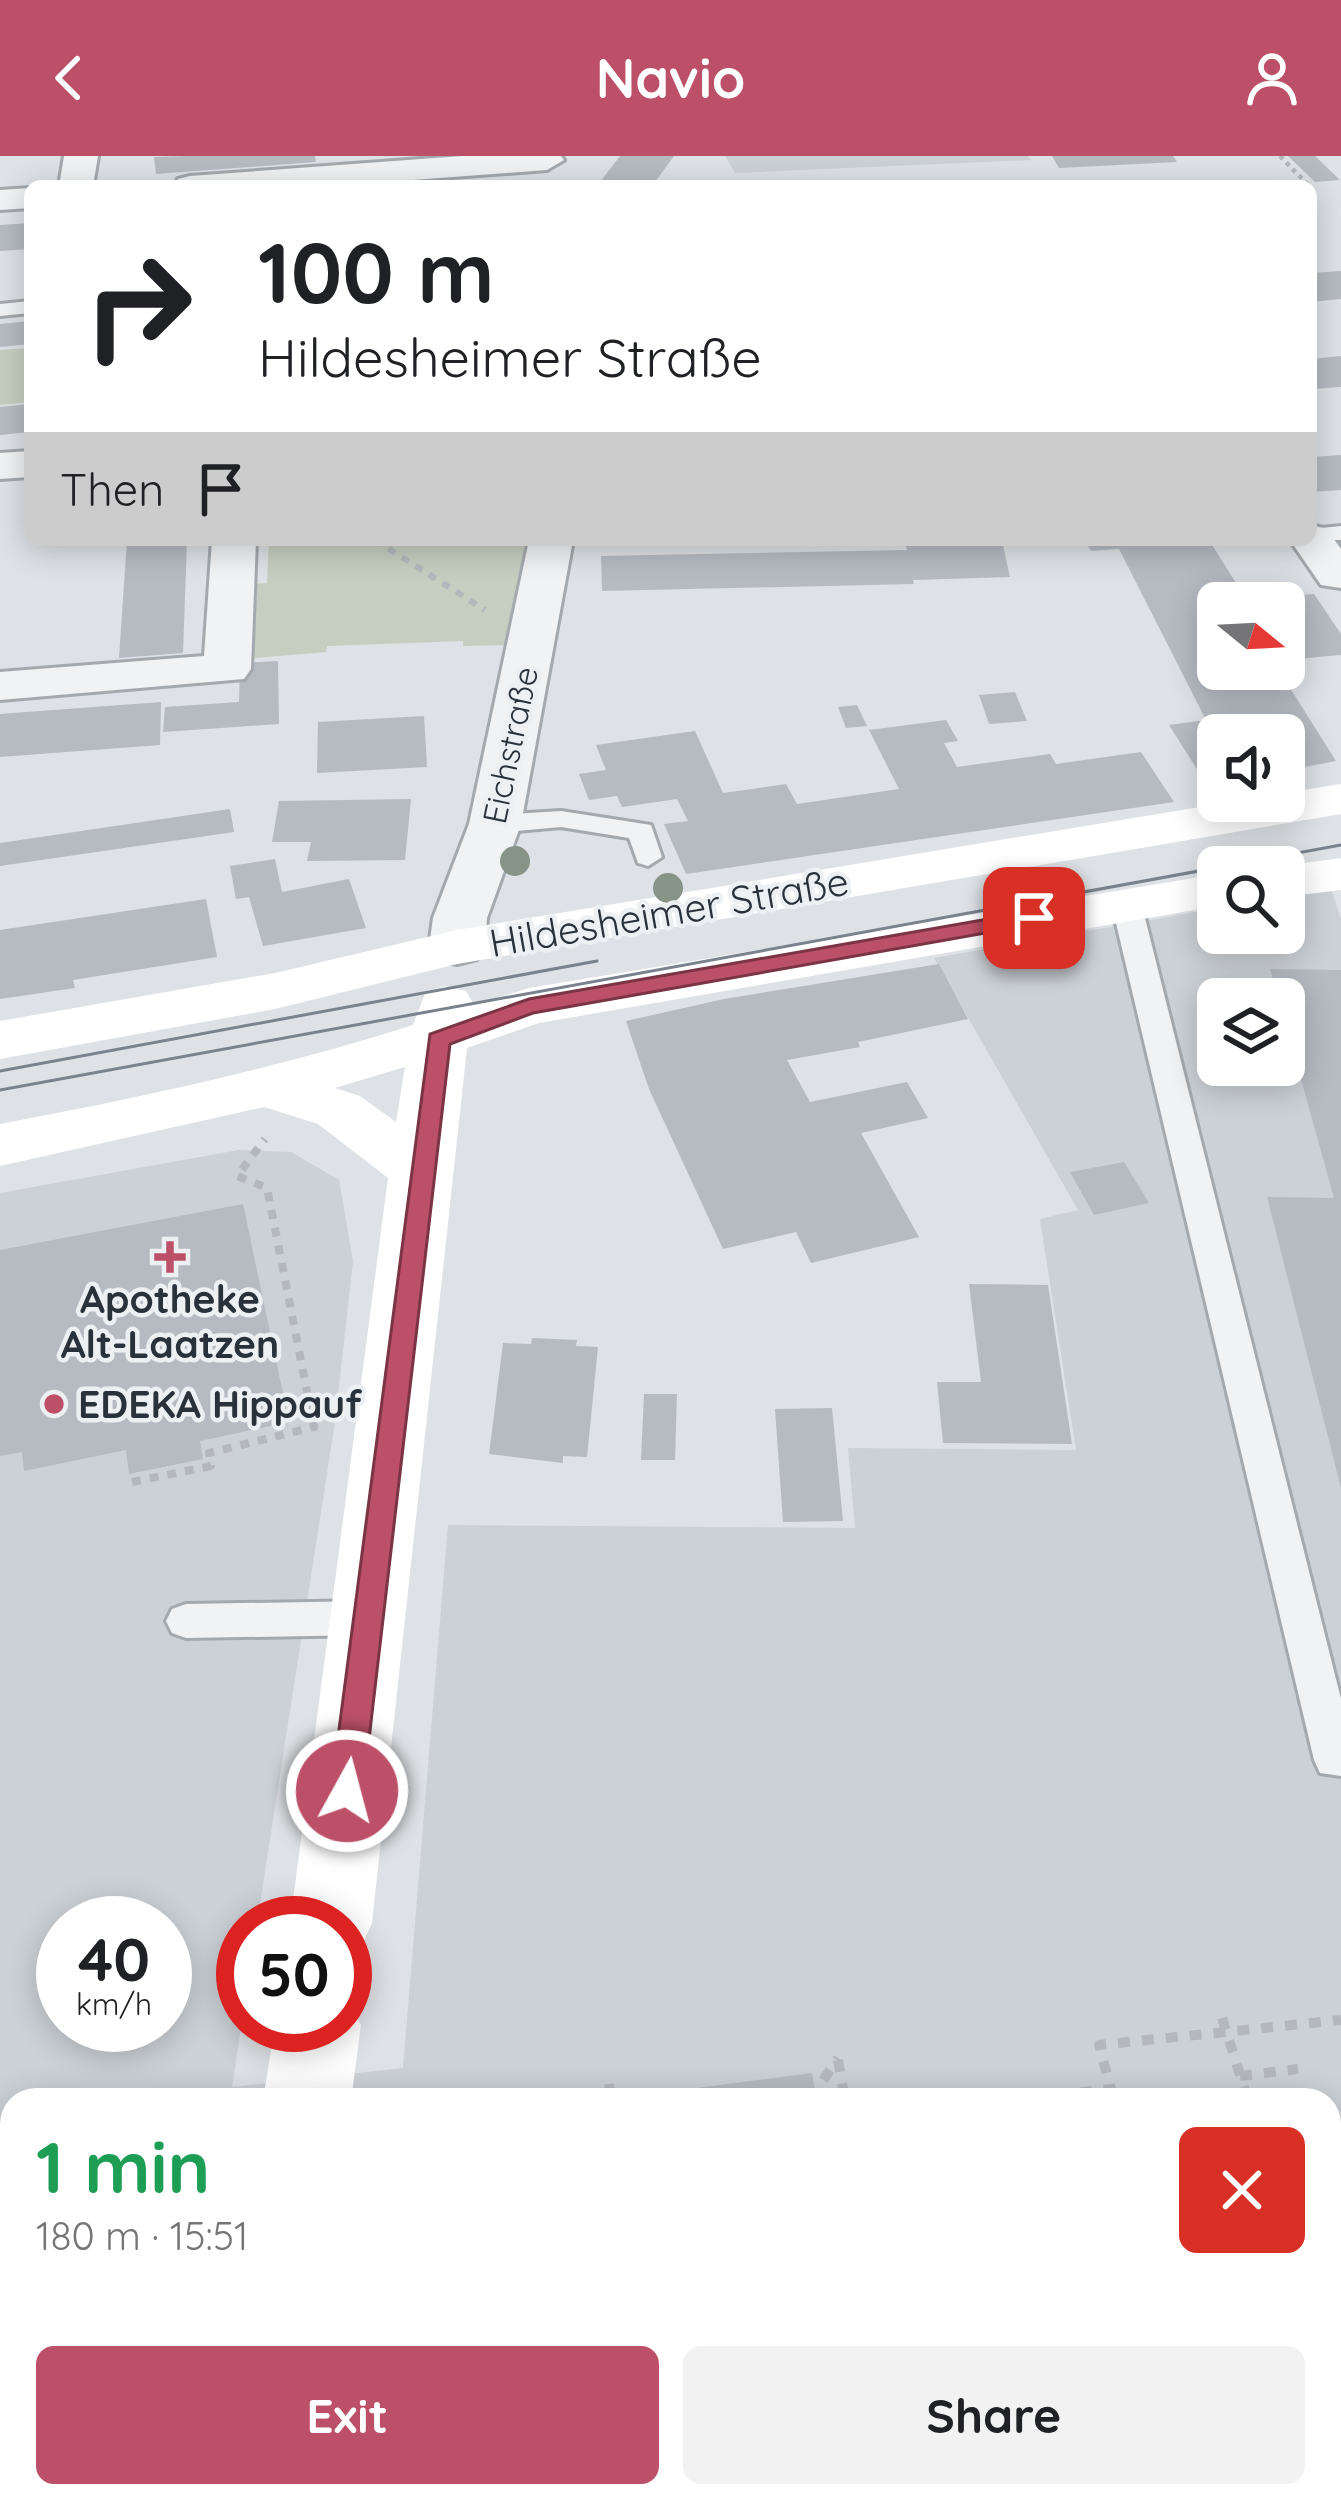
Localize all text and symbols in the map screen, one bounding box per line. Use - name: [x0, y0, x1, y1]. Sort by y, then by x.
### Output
- text: Navio: [596, 44, 745, 112]
- icon: back: [36, 45, 102, 111]
- icon: person: [1239, 45, 1305, 111]
- text: 100 m: [258, 219, 495, 324]
- icon: right: [60, 228, 216, 384]
- text: Hildesheimer Straße: [258, 323, 762, 391]
- icon: arrive: [188, 456, 254, 522]
- text: Then: [60, 461, 164, 517]
- north arrow: [1197, 582, 1305, 690]
- map controls: [1197, 582, 1305, 1086]
- street label: Eichstraße: [473, 663, 546, 827]
- button: sound: [1197, 714, 1305, 822]
- button: search: [1197, 846, 1305, 954]
- street label: Hildesheimer Straße: [486, 856, 852, 967]
- pin: [983, 867, 1085, 969]
- icon: arrive: [1001, 885, 1067, 951]
- button: layers: [1197, 978, 1305, 1086]
- marker: Apotheke Alt-Laatzen: [157, 1244, 183, 1270]
- place label: Apotheke Alt-Laatzen: [61, 1274, 279, 1368]
- place label: EDEKA Hippauf: [78, 1379, 362, 1428]
- marker: EDEKA Hippauf: [41, 1391, 67, 1417]
- position arrow: [284, 1728, 410, 1854]
- speed limit sign: 50: [216, 1896, 372, 2052]
- text: 40: [78, 1921, 150, 1996]
- text: km/h: [76, 1985, 152, 2023]
- text: 1 min: [36, 2121, 210, 2211]
- button: close: [1179, 2127, 1305, 2253]
- text: 180 m · 15:51: [36, 2211, 248, 2260]
- button: Exit: [36, 2346, 659, 2484]
- button: Share: [683, 2346, 1305, 2484]

